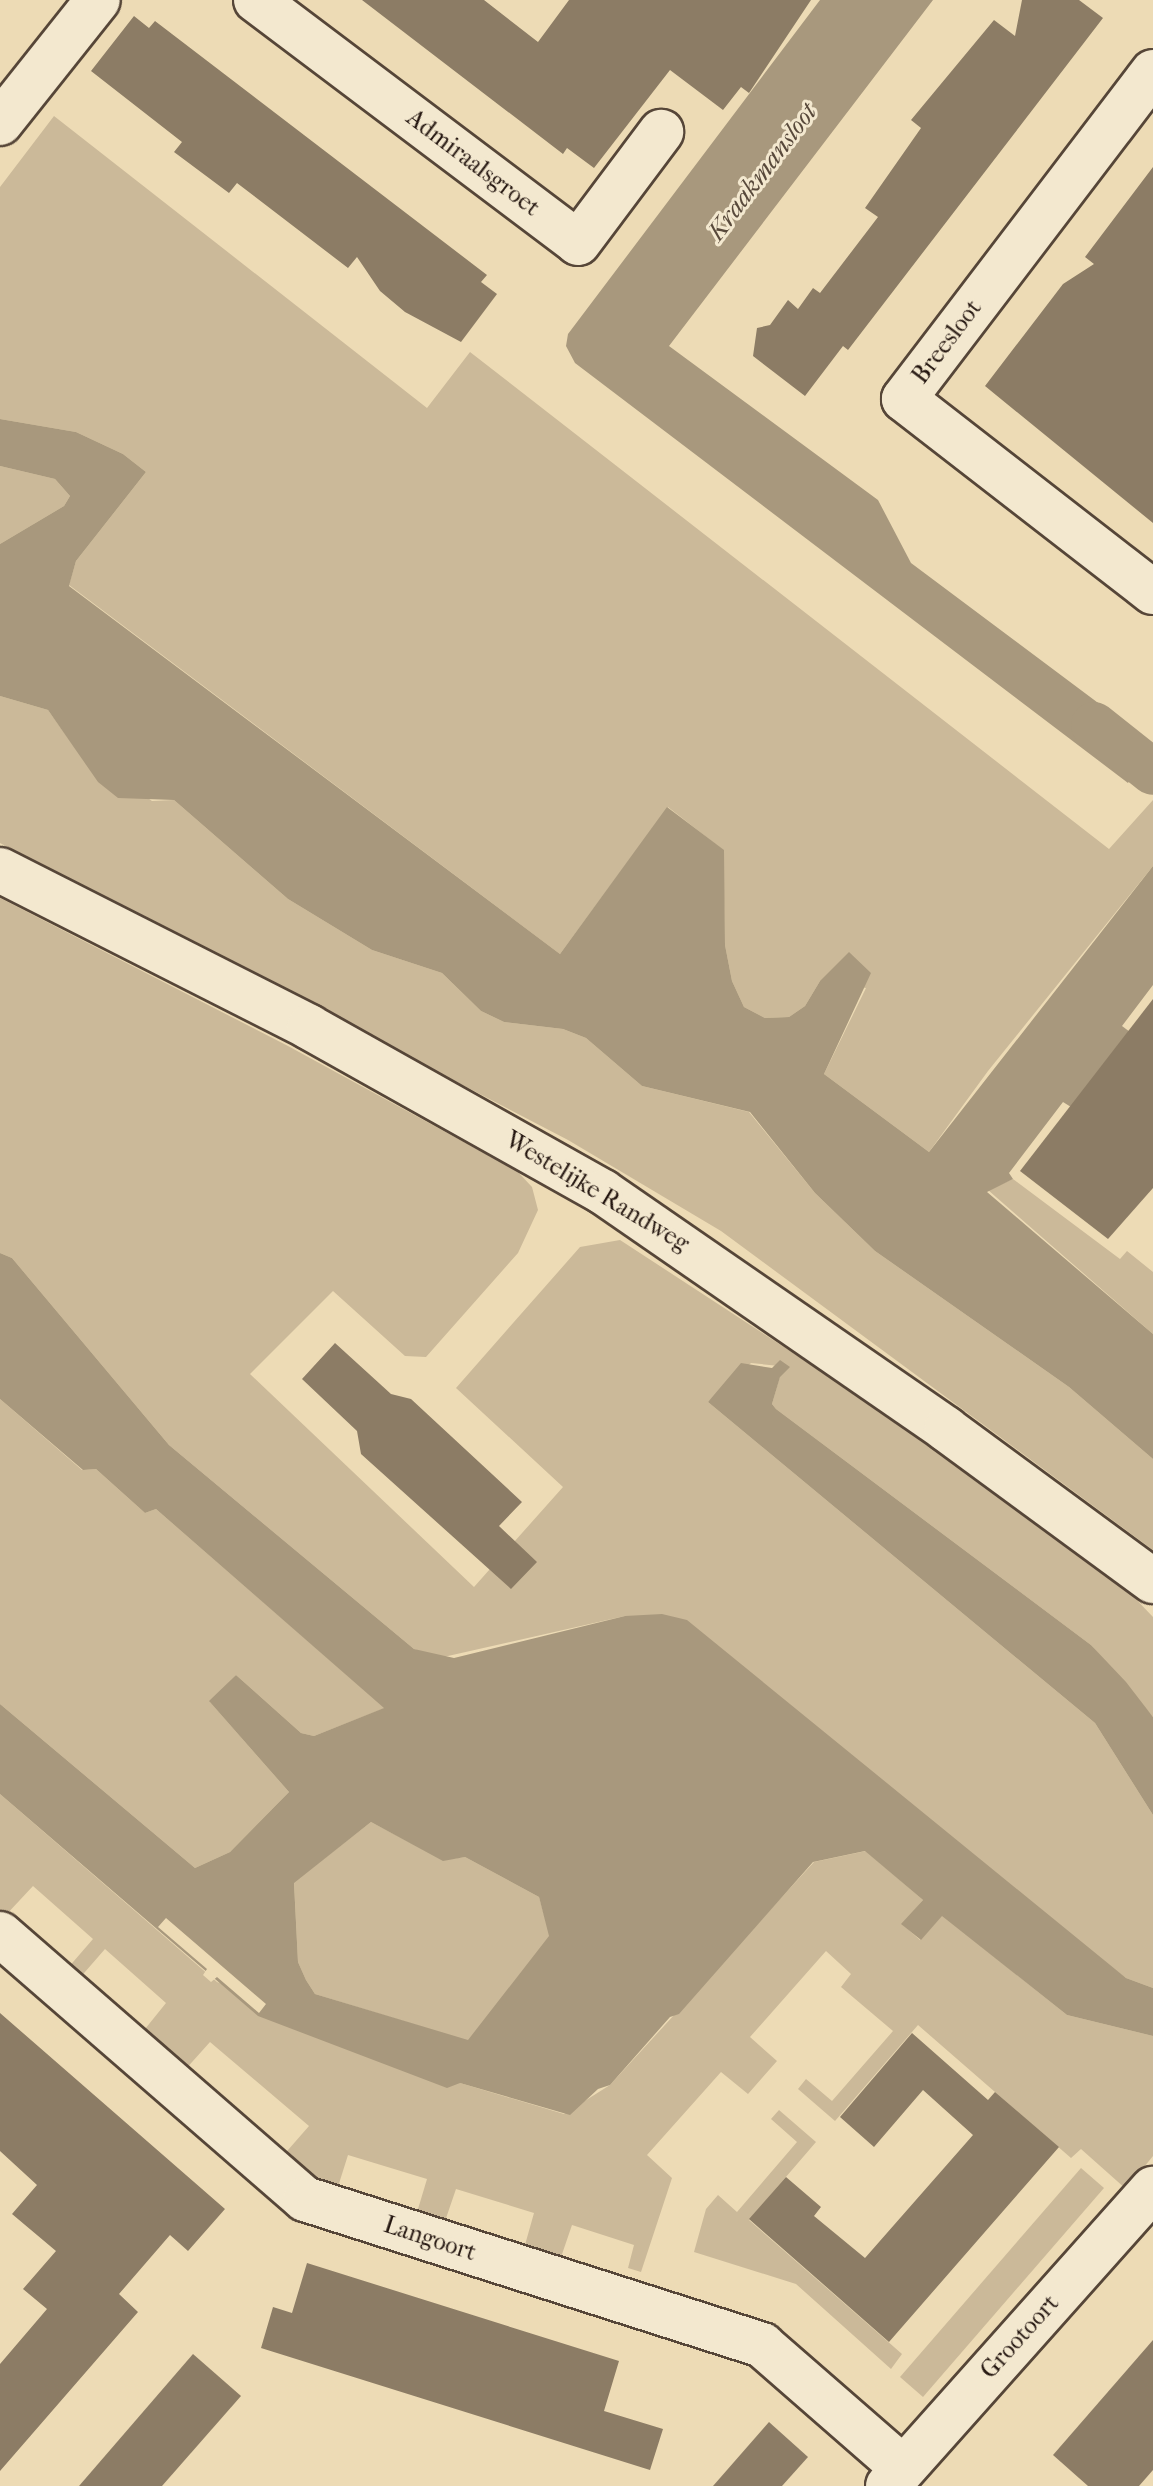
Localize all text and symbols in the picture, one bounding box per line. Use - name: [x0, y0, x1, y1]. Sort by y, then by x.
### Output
- water label: Kraakmansloot: [700, 97, 824, 247]
- street label: Admiraalsgroet: [401, 104, 545, 222]
- street label: Breesloot: [906, 294, 988, 390]
- street label: Westelijke Randweg: [500, 1126, 694, 1258]
- street label: Langoort: [380, 2211, 480, 2267]
- street label: Grootoort: [975, 2289, 1065, 2385]

